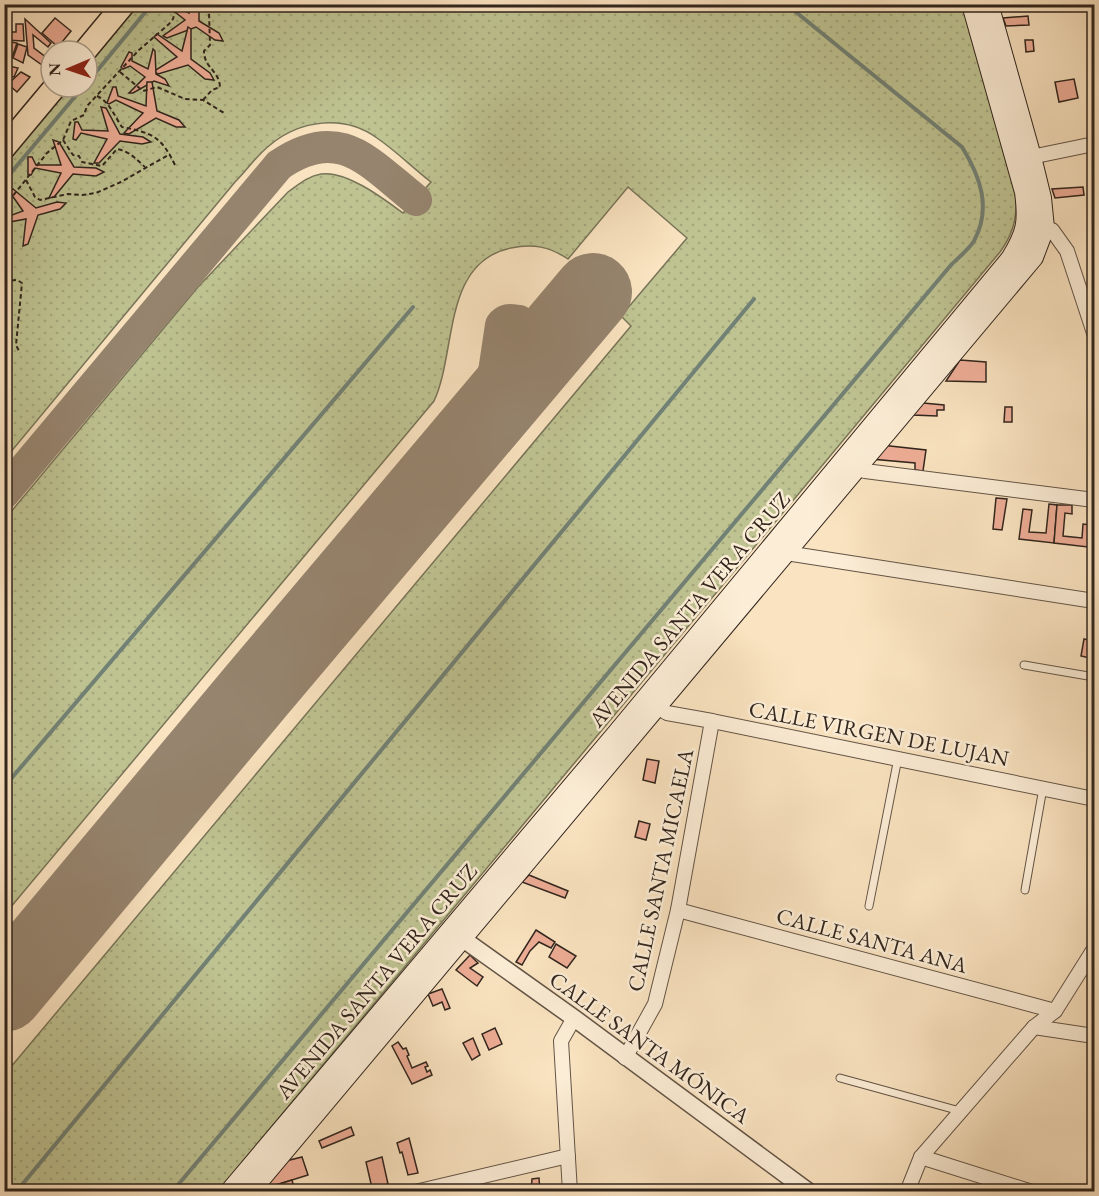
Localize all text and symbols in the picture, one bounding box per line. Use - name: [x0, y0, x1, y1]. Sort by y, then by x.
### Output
- north arrow: [39, 39, 99, 99]
- text: N: [44, 63, 65, 76]
- street label: AVENIDA SANTA VERA CRUZ: [581, 485, 797, 734]
- street label: CALLE VIRGEN DE LUJAN: [746, 694, 1012, 773]
- street label: CALLE SANTA MICAELA: [621, 745, 701, 994]
- street label: AVENIDA SANTA VERA CRUZ: [268, 857, 484, 1106]
- street label: CALLE SANTA ANA: [773, 901, 971, 980]
- street label: CALLE SANTA MÓNICA: [544, 965, 756, 1130]

